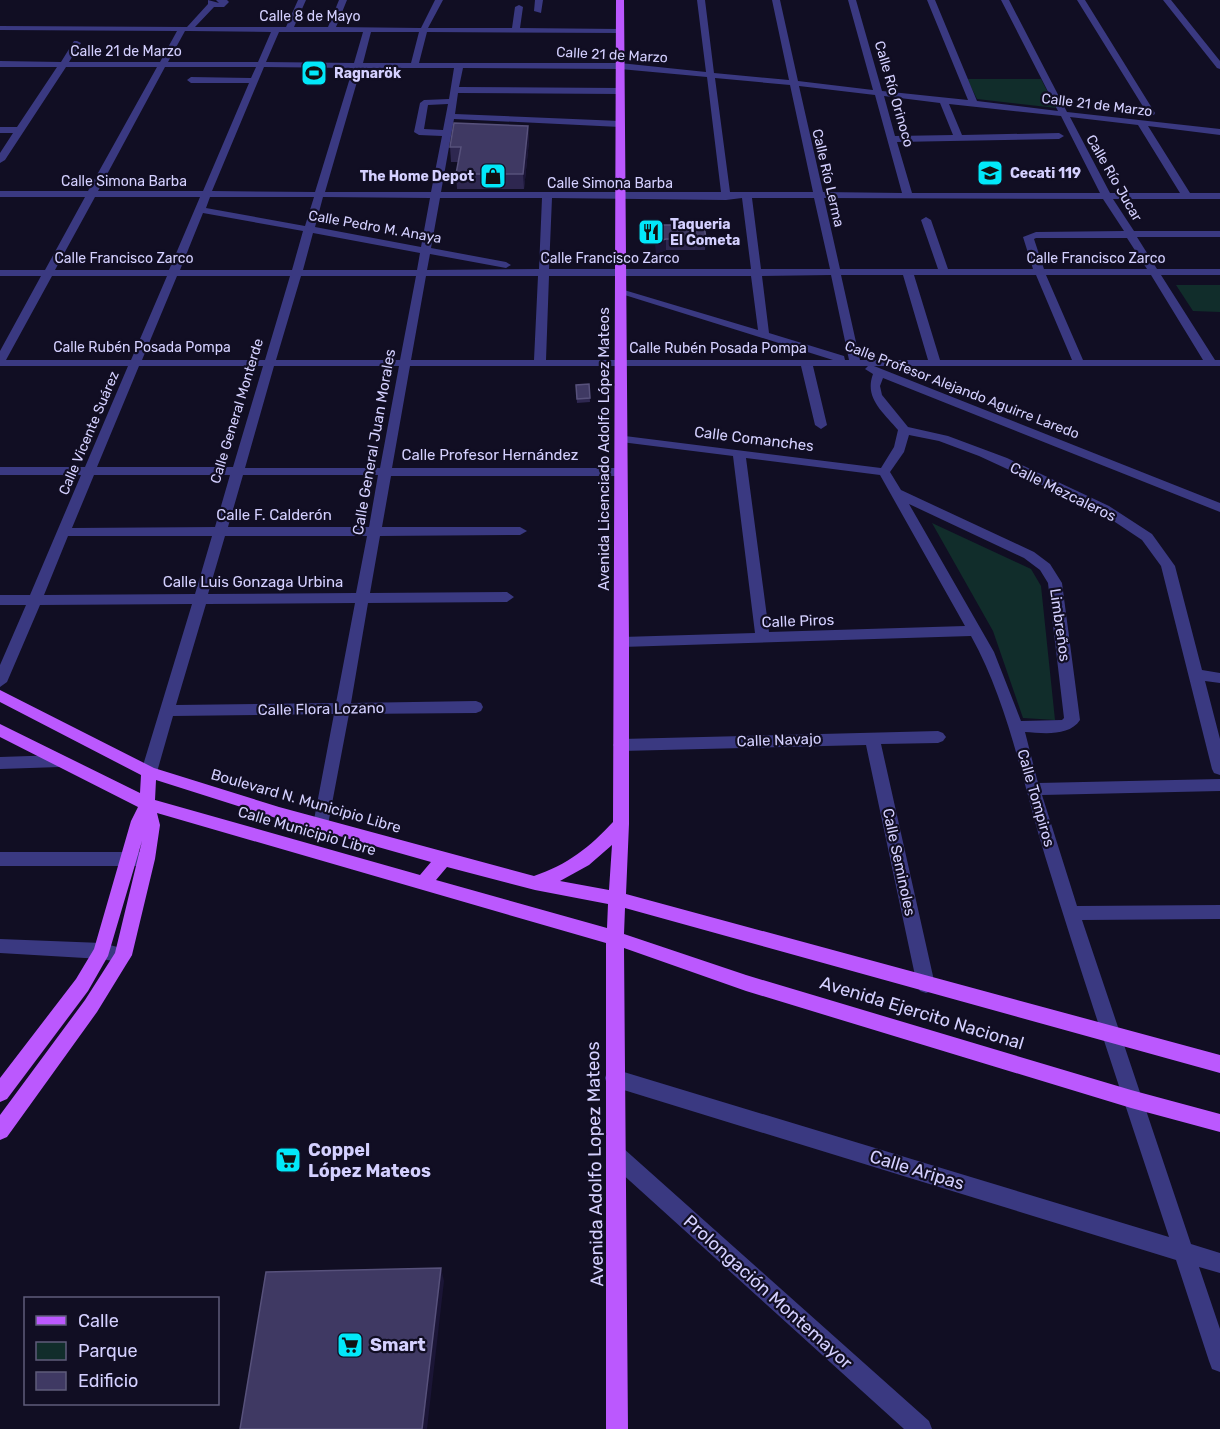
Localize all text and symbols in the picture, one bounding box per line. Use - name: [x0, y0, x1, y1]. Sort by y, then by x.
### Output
- street label: Calle 8 de Mayo: [259, 8, 361, 25]
- street label: Calle Río Orinoco: [871, 39, 917, 149]
- street label: Calle 21 de Marzo: [70, 43, 182, 60]
- street label: Calle 21 de Marzo: [556, 44, 668, 66]
- sports icon: Ragnarök: [299, 58, 329, 88]
- place label: Ragnarök: [334, 65, 402, 82]
- street label: Calle 21 de Marzo: [1041, 90, 1153, 120]
- street label: Calle Río Lerma: [808, 127, 848, 229]
- street label: Calle Río Jucar: [1082, 132, 1146, 225]
- school or university icon: Cecati 119: [975, 158, 1005, 188]
- shop icon: The Home Depot: [478, 161, 508, 191]
- place label: Cecati 119: [1010, 165, 1081, 182]
- place label: The Home Depot: [360, 168, 474, 185]
- street label: Calle Simona Barba: [61, 173, 187, 190]
- street label: Calle Simona Barba: [547, 175, 673, 192]
- street label: Calle Pedro M. Anaya: [307, 207, 443, 247]
- place label: Taqueria El Cometa: [670, 216, 740, 249]
- restaurant icon: Taqueria El Cometa: [636, 217, 666, 247]
- street label: Calle Francisco Zarco: [54, 250, 194, 267]
- street label: Calle Francisco Zarco: [540, 250, 680, 267]
- street label: Calle Francisco Zarco: [1026, 250, 1166, 267]
- street label: Avenida Licenciado Adolfo López Mateos: [595, 307, 613, 591]
- street label: Calle General Monterde: [207, 336, 267, 486]
- street label: Calle Profesor Alejando Aguirre Laredo: [842, 337, 1082, 443]
- street label: Calle Rubén Posada Pompa: [53, 339, 231, 356]
- street label: Calle Rubén Posada Pompa: [629, 340, 807, 357]
- street label: Calle General Juan Morales: [349, 347, 399, 536]
- street label: Calle Vicente Suárez: [55, 368, 123, 498]
- street label: Calle Comanches: [693, 423, 815, 455]
- street label: Calle Profesor Hernández: [402, 446, 579, 464]
- street label: Calle Mezcaleros: [1007, 459, 1119, 526]
- street label: Calle F. Calderón: [216, 506, 332, 524]
- street label: Calle Luis Gonzaga Urbina: [163, 573, 343, 591]
- street label: Limbreños: [1046, 587, 1074, 663]
- street label: Calle Piros: [761, 611, 835, 631]
- street label: Calle Flora Lozano: [258, 699, 384, 719]
- street label: Calle Navajo: [736, 730, 822, 750]
- street label: Calle Tompiros: [1013, 747, 1059, 849]
- street label: Boulevard N. Municipio Libre: [209, 765, 403, 837]
- street label: Calle Municipio Libre: [236, 803, 378, 859]
- street label: Calle Seminoles: [879, 806, 919, 918]
- street label: Avenida Ejercito Nacional: [817, 971, 1027, 1055]
- street label: Avenida Adolfo Lopez Mateos: [582, 1041, 608, 1287]
- place label: Coppel López Mateos: [308, 1139, 431, 1182]
- supermarket icon: Coppel López Mateos: [273, 1145, 303, 1175]
- street label: Calle Aripas: [867, 1145, 967, 1195]
- street label: Prolongación Montemayor: [679, 1210, 857, 1374]
- legend: [24, 1297, 219, 1405]
- text: Calle: [78, 1310, 119, 1332]
- supermarket icon: Smart: [335, 1330, 365, 1360]
- place label: Smart: [370, 1334, 426, 1356]
- text: Parque: [78, 1340, 138, 1362]
- text: Edificio: [78, 1370, 138, 1392]

